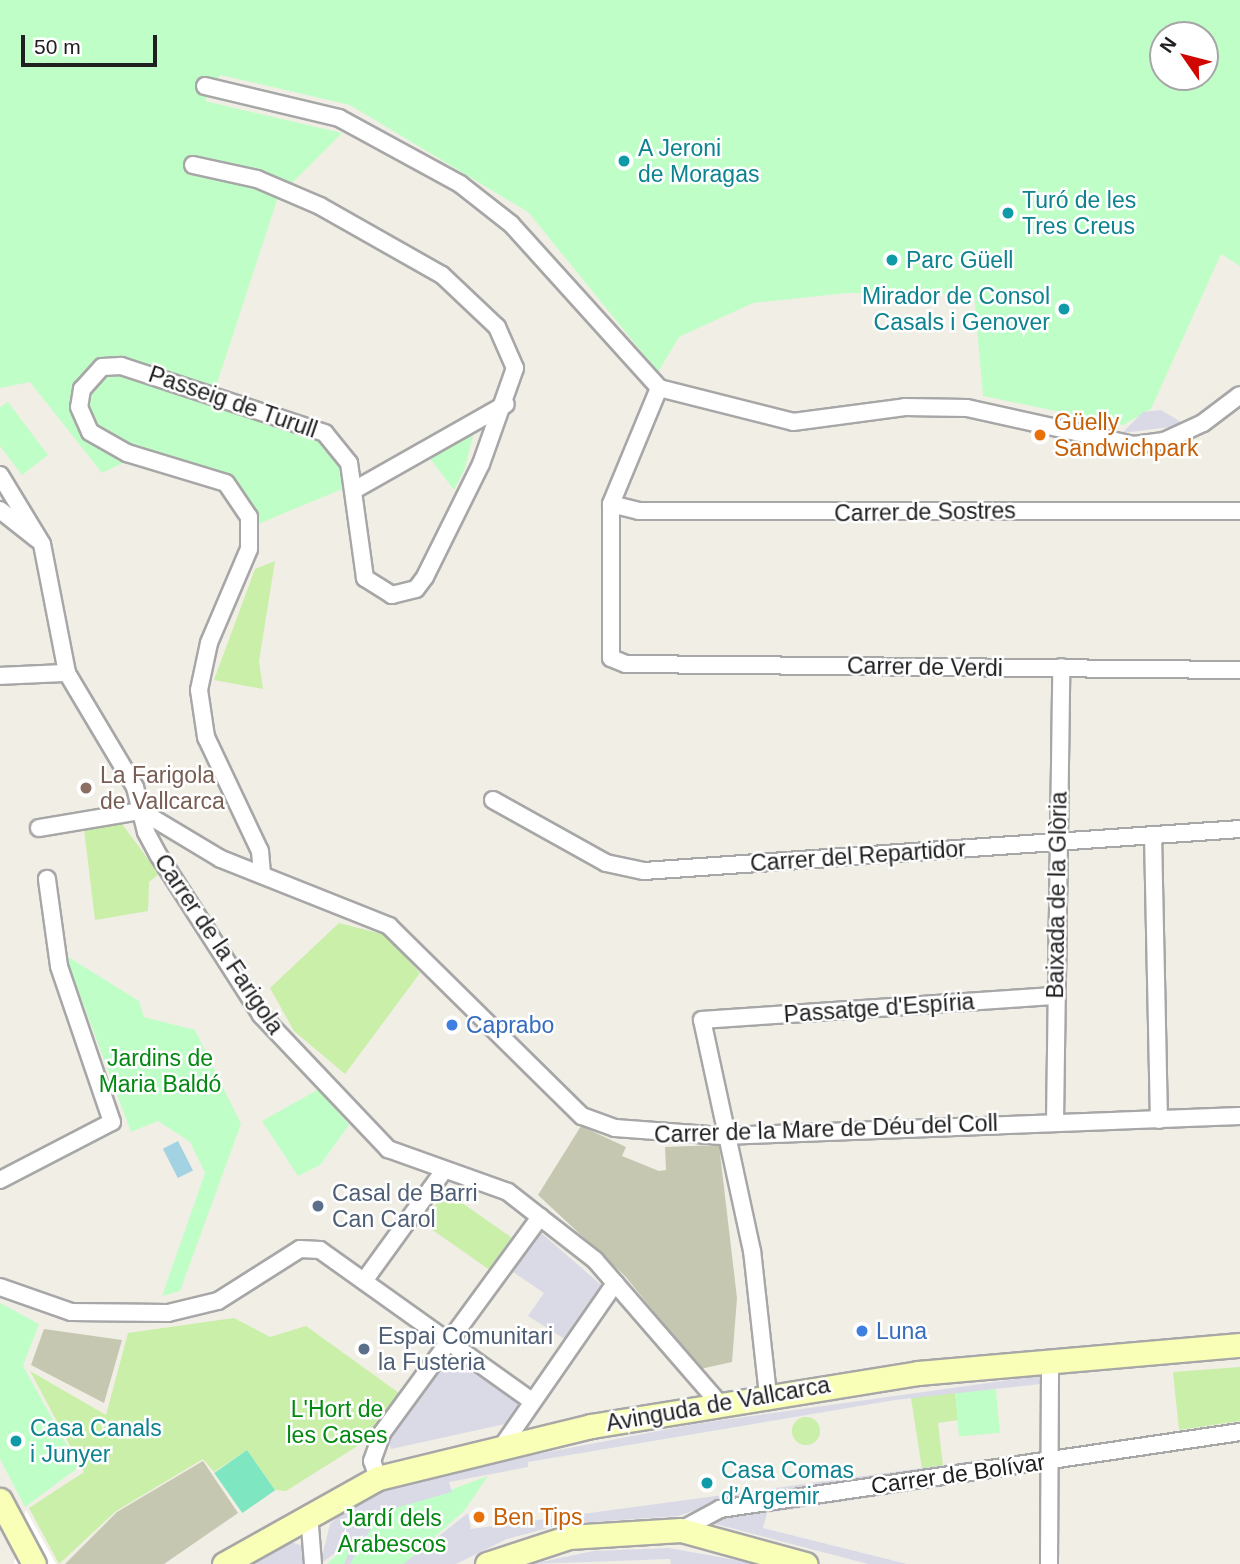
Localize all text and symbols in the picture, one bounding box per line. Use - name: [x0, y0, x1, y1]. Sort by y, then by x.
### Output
- scale bar: [24, 21, 161, 65]
- north arrow: [1149, 21, 1219, 91]
- text: N: [1155, 33, 1181, 56]
- text: 50 m: [34, 35, 81, 58]
- place label: A Jeroni de Moragas: [638, 134, 759, 188]
- marker: A Jeroni de Moragas: [616, 153, 632, 169]
- place label: Turó de les Tres Creus: [1022, 186, 1136, 240]
- marker: Turó de les Tres Creus: [1000, 205, 1016, 221]
- place label: Parc Güell: [906, 246, 1013, 274]
- marker: Parc Güell: [884, 252, 900, 268]
- place label: Mirador de Consol Casals i Genover: [862, 282, 1050, 336]
- marker: Mirador de Consol Casals i Genover: [1056, 301, 1072, 317]
- street label: Passeig de Turull: [145, 360, 321, 444]
- place label: Güelly Sandwichpark: [1054, 408, 1198, 462]
- marker: Güelly Sandwichpark: [1032, 427, 1048, 443]
- street label: Carrer de Sostres: [834, 497, 1016, 527]
- street label: Carrer de Verdi: [847, 652, 1003, 682]
- place label: La Farigola de Vallcarca: [100, 761, 225, 815]
- marker: La Farigola de Vallcarca: [78, 780, 94, 796]
- street label: Baixada de la Glòria: [1041, 791, 1073, 999]
- street label: Carrer del Repartidor: [749, 835, 967, 877]
- street label: Carrer de la Farigola: [149, 849, 289, 1039]
- street label: Passatge d'Espíria: [783, 988, 975, 1028]
- place label: Caprabo: [466, 1011, 554, 1039]
- marker: Caprabo: [444, 1017, 460, 1033]
- park label: Jardins de Maria Baldó: [99, 1044, 221, 1098]
- street label: Carrer de la Mare de Déu del Coll: [654, 1109, 998, 1149]
- place label: Casal de Barri Can Carol: [332, 1179, 478, 1233]
- marker: Casal de Barri Can Carol: [310, 1198, 326, 1214]
- place label: Luna: [876, 1317, 927, 1345]
- place label: Espai Comunitari la Fusteria: [378, 1322, 553, 1376]
- marker: Luna: [854, 1323, 870, 1339]
- marker: Espai Comunitari la Fusteria: [356, 1341, 372, 1357]
- street label: Avinguda de Vallcarca: [604, 1371, 832, 1437]
- park label: L'Hort de les Cases: [287, 1395, 387, 1449]
- place label: Casa Canals i Junyer: [30, 1414, 162, 1468]
- marker: Casa Canals i Junyer: [8, 1433, 24, 1449]
- street label: Carrer de Bolívar: [869, 1448, 1047, 1500]
- place label: Casa Comas d’Argemir: [721, 1456, 854, 1510]
- marker: Casa Comas d’Argemir: [699, 1475, 715, 1491]
- place label: Ben Tips: [493, 1503, 583, 1531]
- park label: Jardí dels Arabescos: [338, 1504, 446, 1558]
- marker: Ben Tips: [471, 1509, 487, 1525]

